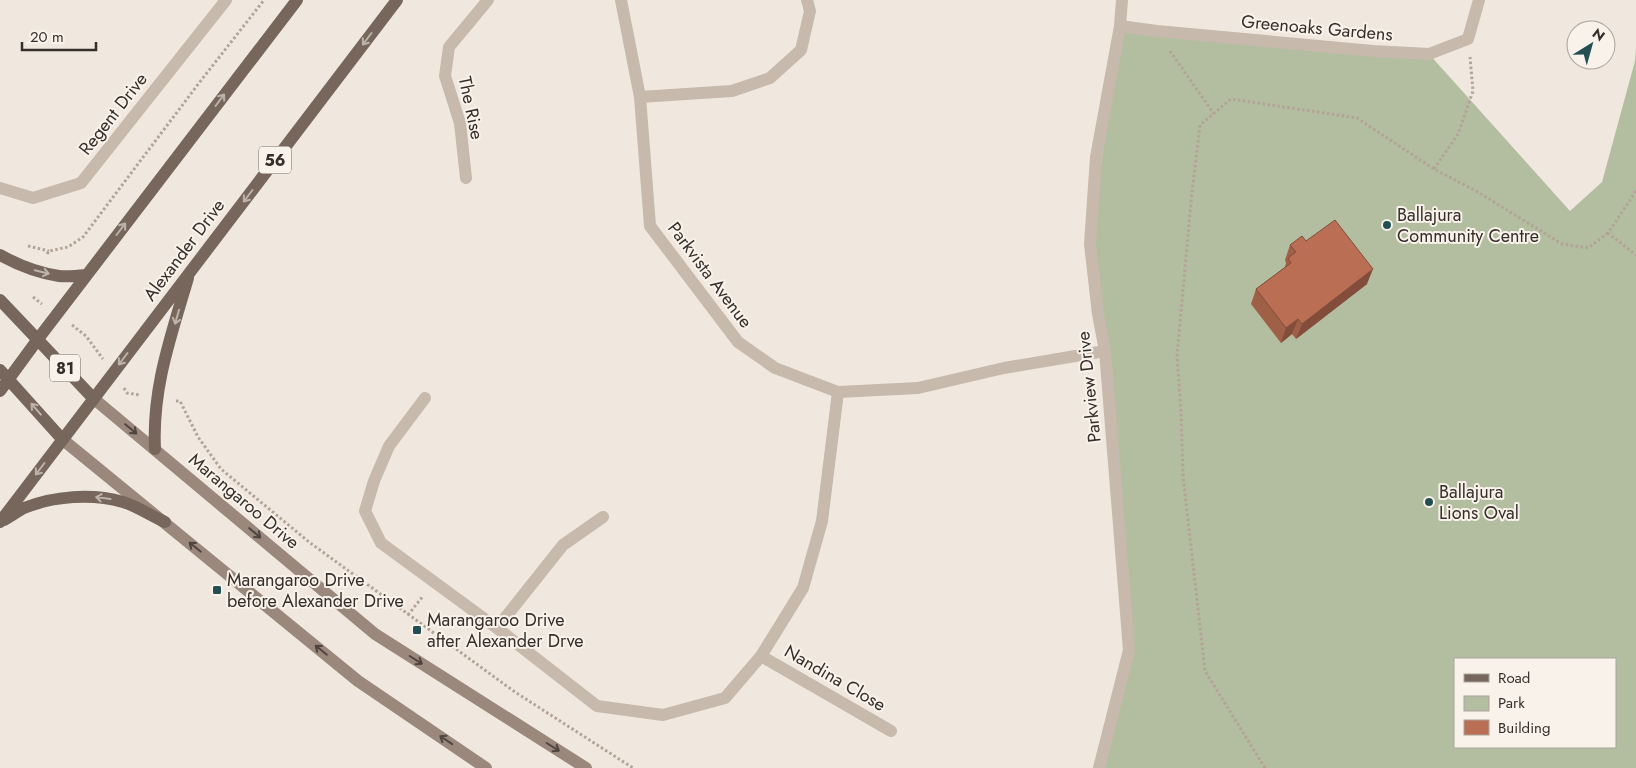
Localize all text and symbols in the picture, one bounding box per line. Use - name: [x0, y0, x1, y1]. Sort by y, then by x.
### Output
- street label: Greenoaks Gardens: [1240, 8, 1394, 48]
- scale bar: [22, 20, 96, 52]
- north arrow: [1566, 20, 1616, 70]
- text: N: [1588, 23, 1609, 46]
- text: 20 m: [30, 26, 64, 48]
- one-way arrow: [362, 32, 373, 45]
- street label: Regent Drive: [73, 67, 153, 161]
- street label: The Rise: [452, 74, 490, 142]
- one-way arrow: [215, 93, 225, 107]
- road number: 56: [259, 146, 291, 174]
- one-way arrow: [242, 189, 253, 202]
- street label: Alexander Drive: [137, 194, 231, 306]
- place label: Ballajura Community Centre: [1397, 202, 1539, 249]
- street label: Parkvista Avenue: [662, 217, 758, 333]
- marker: Ballajura Community Centre: [1381, 219, 1393, 231]
- one-way arrow: [116, 223, 127, 236]
- one-way arrow: [33, 268, 49, 277]
- one-way arrow: [171, 309, 181, 325]
- street label: Parkview Drive: [1070, 330, 1108, 444]
- one-way arrow: [118, 352, 128, 366]
- road number: 81: [50, 354, 80, 382]
- one-way arrow: [30, 403, 41, 416]
- one-way arrow: [124, 423, 137, 434]
- street label: Marangaroo Drive: [183, 447, 305, 555]
- one-way arrow: [35, 462, 45, 476]
- place label: Ballajura Lions Oval: [1439, 479, 1519, 526]
- one-way arrow: [96, 493, 112, 503]
- marker: Ballajura Lions Oval: [1423, 496, 1435, 508]
- one-way arrow: [248, 528, 261, 539]
- one-way arrow: [188, 541, 201, 553]
- place label: Marangaroo Drive before Alexander Drive: [227, 567, 404, 614]
- marker: Marangaroo Drive before Alexander Drive: [211, 584, 223, 596]
- place label: Marangaroo Drive after Alexander Drve: [427, 607, 584, 654]
- marker: Marangaroo Drive after Alexander Drve: [411, 624, 423, 636]
- street label: Nandina Close: [779, 638, 891, 718]
- one-way arrow: [314, 644, 327, 655]
- one-way arrow: [409, 655, 423, 666]
- legend: [1454, 658, 1616, 748]
- text: Road: [1498, 667, 1530, 689]
- text: Park: [1498, 692, 1525, 714]
- text: Building: [1498, 717, 1550, 739]
- one-way arrow: [439, 735, 453, 745]
- one-way arrow: [546, 742, 560, 752]

